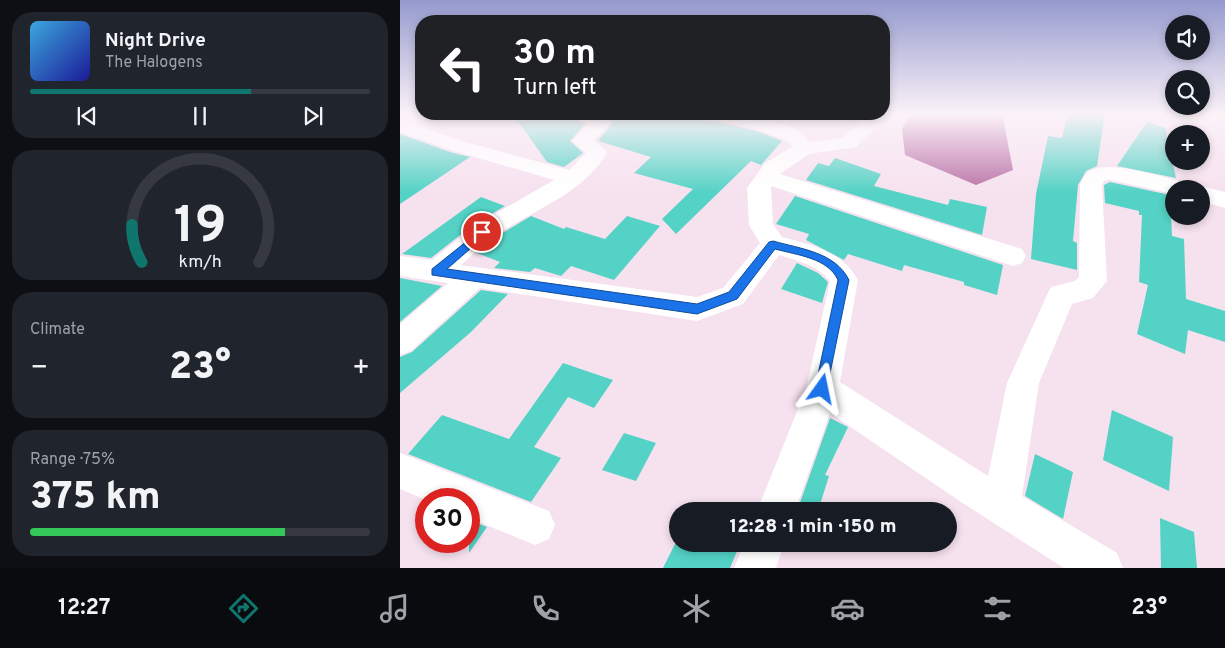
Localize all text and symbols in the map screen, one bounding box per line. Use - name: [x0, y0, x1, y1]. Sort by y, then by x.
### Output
- map controls: [1165, 15, 1210, 225]
- button: sound: [1165, 15, 1210, 60]
- text: Night Drive: [105, 29, 206, 53]
- text: 30 m: [513, 32, 596, 76]
- icon: left: [430, 35, 495, 100]
- text: The Halogens: [105, 53, 203, 73]
- button: search: [1165, 70, 1210, 115]
- text: Turn left: [513, 75, 596, 102]
- icon: previous: [73, 102, 101, 130]
- icon: pause: [186, 102, 214, 130]
- icon: next: [299, 102, 327, 130]
- button: +: [1165, 125, 1210, 170]
- button: −: [1165, 180, 1210, 225]
- text: 19: [174, 195, 226, 261]
- pin: [461, 211, 503, 253]
- icon: arrive: [468, 218, 496, 246]
- text: km/h: [178, 251, 222, 274]
- text: Climate: [30, 320, 85, 340]
- text: 23°: [169, 344, 231, 393]
- text: −: [30, 351, 48, 387]
- text: +: [352, 351, 370, 387]
- position arrow: [795, 362, 847, 414]
- text: Range · 75%: [30, 450, 115, 470]
- text: 375 km: [30, 474, 161, 523]
- speed limit sign: 30: [415, 488, 480, 553]
- text: 12:28 · 1 min · 150 m: [729, 515, 897, 539]
- icon: directions: [226, 591, 261, 626]
- icon: music: [377, 591, 412, 626]
- icon: phone: [528, 591, 563, 626]
- icon: climate: [679, 591, 714, 626]
- icon: car: [830, 591, 865, 626]
- icon: filters: [980, 591, 1015, 626]
- text: 12:27: [58, 595, 111, 622]
- text: 23°: [1131, 595, 1167, 622]

